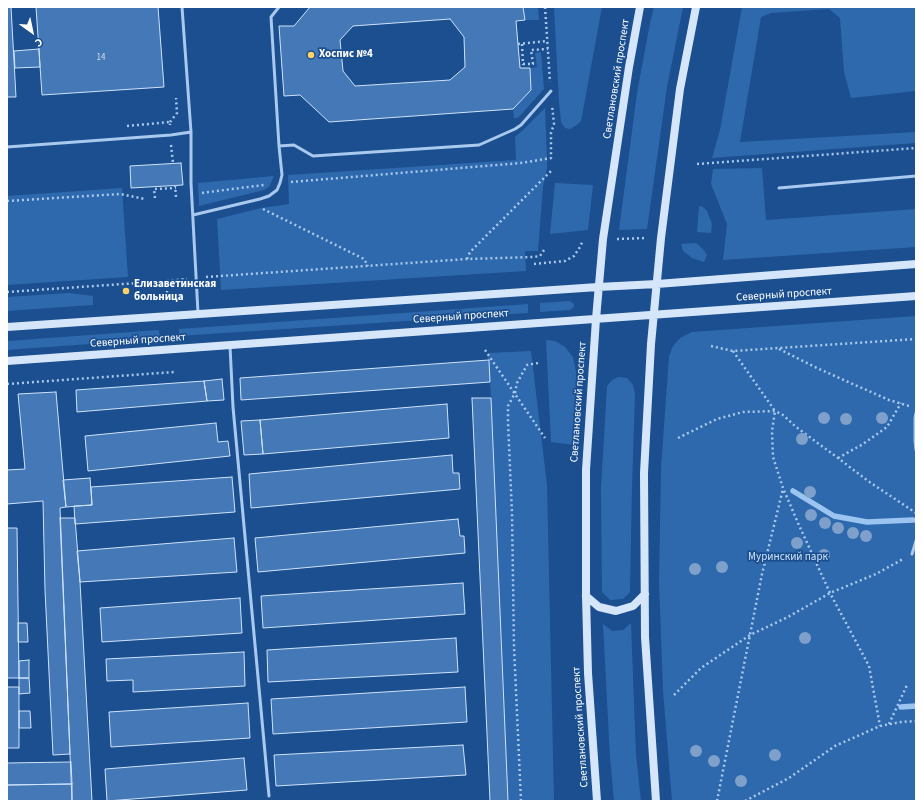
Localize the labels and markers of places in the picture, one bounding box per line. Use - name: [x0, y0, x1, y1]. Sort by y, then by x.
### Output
- place label: Хоспис №4: [319, 48, 373, 62]
- marker: Хоспис №4: [306, 50, 316, 60]
- place label: Елизаветинская больница: [134, 278, 216, 304]
- marker: Елизаветинская больница: [121, 286, 131, 296]

